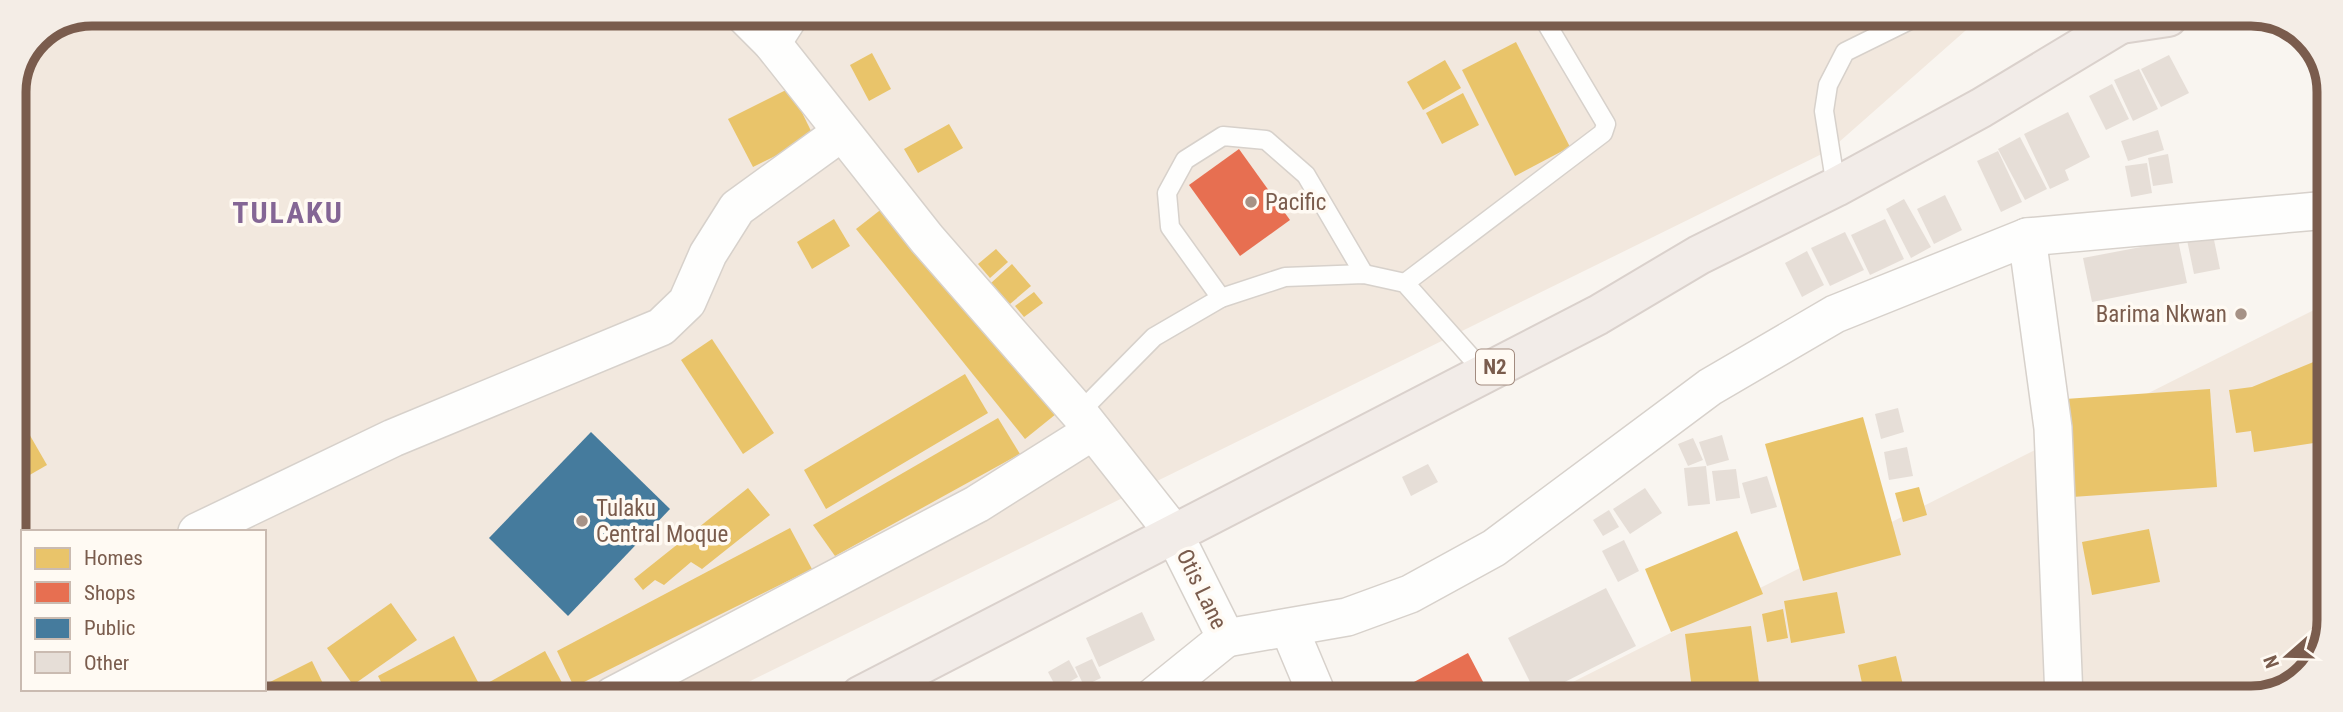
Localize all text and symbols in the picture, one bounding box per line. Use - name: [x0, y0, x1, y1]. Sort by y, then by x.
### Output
- place label: Pacific: [1265, 189, 1326, 216]
- marker: Pacific: [1243, 194, 1259, 210]
- district label: TULAKU: [232, 195, 344, 230]
- place label: Barima Nkwan: [2096, 301, 2227, 328]
- marker: Barima Nkwan: [2233, 306, 2249, 322]
- road number: N2: [1476, 350, 1514, 384]
- place label: Tulaku Central Moque: [596, 495, 728, 548]
- marker: Tulaku Central Moque: [574, 513, 590, 529]
- legend: [21, 530, 266, 691]
- street label: Otis Lane: [1171, 545, 1232, 634]
- text: Homes: [84, 546, 143, 570]
- text: Shops: [84, 581, 136, 605]
- text: Public: [84, 616, 136, 640]
- north arrow: [2252, 621, 2322, 691]
- text: Other: [84, 651, 129, 675]
- text: N: [2259, 652, 2284, 671]

